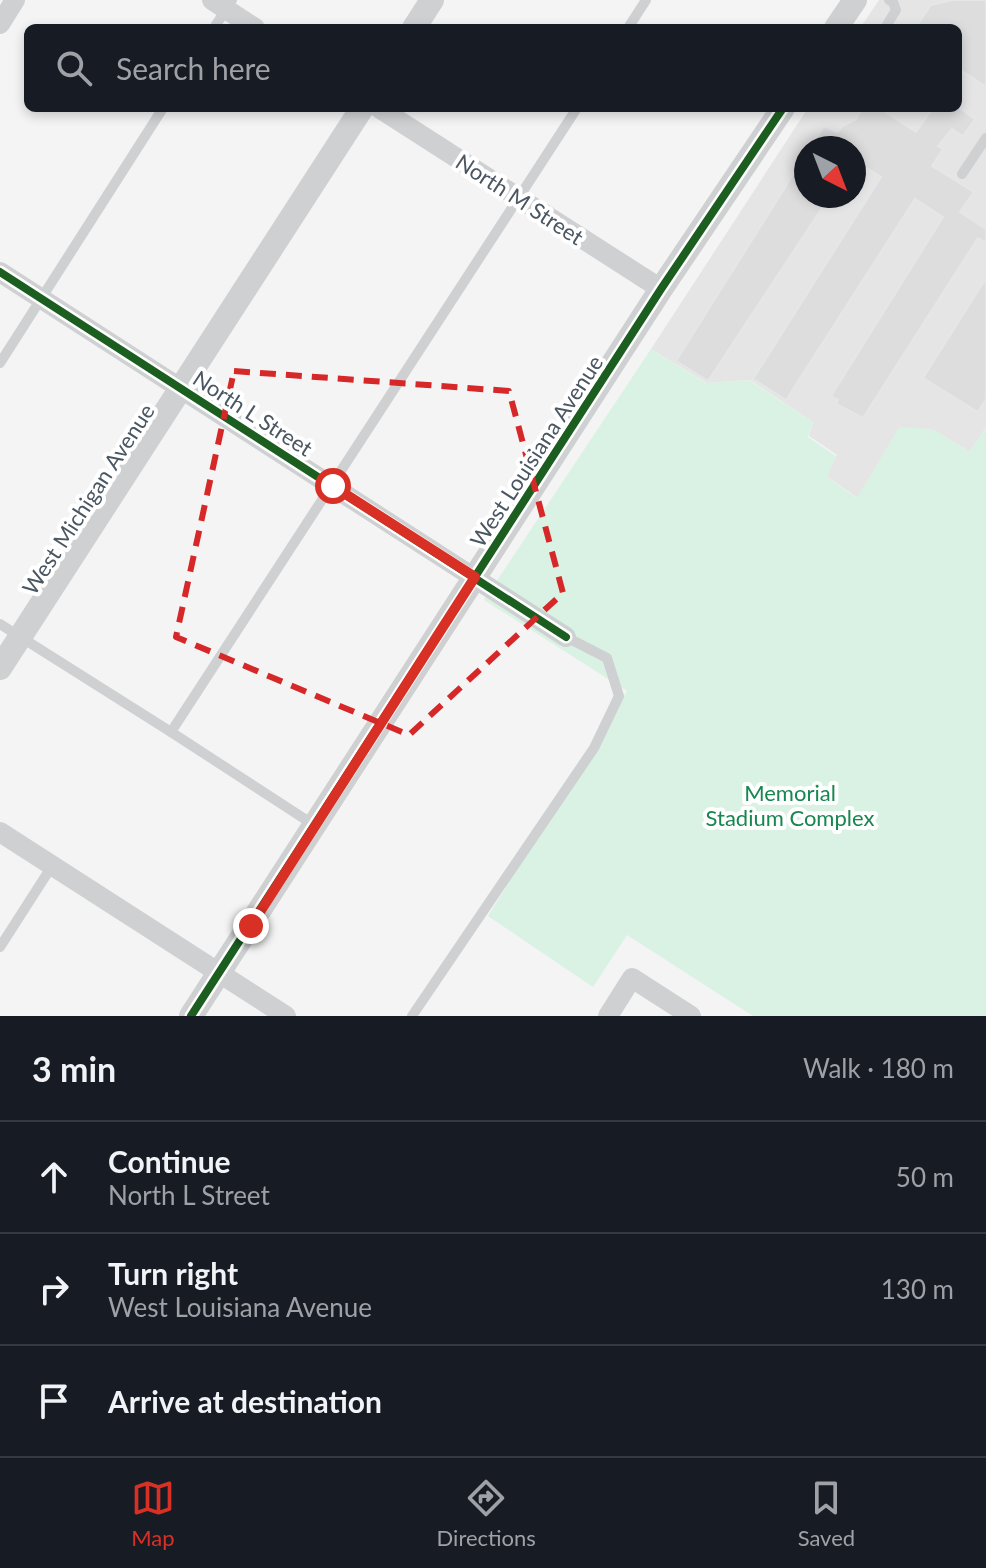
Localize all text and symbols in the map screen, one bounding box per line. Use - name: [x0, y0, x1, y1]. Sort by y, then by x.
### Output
- search box: [24, 24, 962, 112]
- icon: search: [52, 46, 96, 90]
- text: Search here: [116, 50, 271, 86]
- north arrow: [794, 136, 866, 208]
- street label: North M Street: [451, 148, 589, 250]
- street label: West Louisiana Avenue: [464, 350, 608, 552]
- street label: North L Street: [188, 364, 318, 462]
- street label: West Michigan Avenue: [16, 398, 160, 600]
- route start: [315, 468, 351, 504]
- park label: Memorial Stadium Complex: [706, 779, 874, 831]
- route end: [233, 908, 269, 944]
- text: 3 min: [32, 1048, 116, 1089]
- text: Walk · 180 m: [803, 1052, 954, 1084]
- text: Continue: [108, 1143, 231, 1179]
- icon: ahead: [32, 1155, 76, 1199]
- text: 50 m: [896, 1161, 954, 1193]
- text: North L Street: [108, 1179, 270, 1211]
- text: Turn right: [108, 1255, 238, 1291]
- icon: right: [32, 1267, 76, 1311]
- text: 130 m: [881, 1273, 954, 1305]
- text: West Louisiana Avenue: [108, 1291, 372, 1323]
- icon: arrive: [32, 1379, 76, 1423]
- text: Arrive at destination: [108, 1383, 382, 1419]
- tab: Map: [131, 1476, 175, 1551]
- tab: Directions: [437, 1476, 536, 1551]
- tab: Saved: [798, 1476, 855, 1551]

